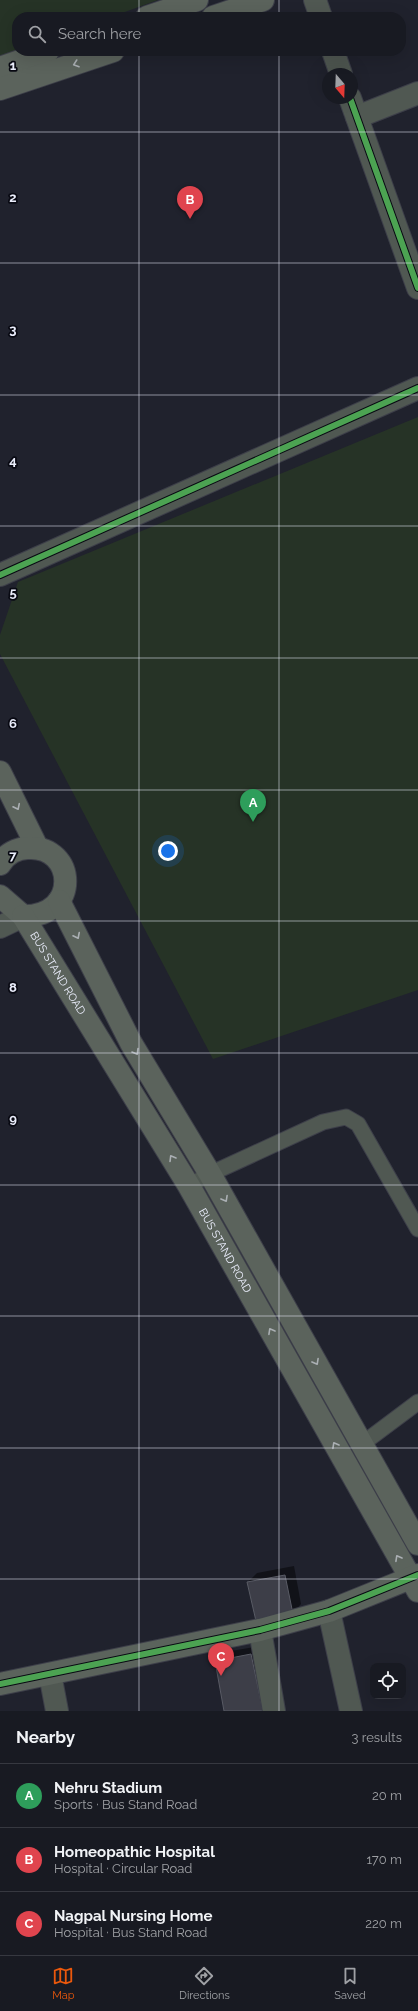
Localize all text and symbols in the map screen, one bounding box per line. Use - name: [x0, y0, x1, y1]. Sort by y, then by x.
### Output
- search box: [12, 12, 406, 56]
- icon: search: [26, 23, 48, 45]
- text: Search here: [58, 25, 141, 43]
- text: 1: [10, 58, 17, 73]
- one-way arrow: [72, 59, 79, 67]
- north arrow: [322, 68, 358, 104]
- pin: B: [177, 186, 203, 219]
- text: 2: [9, 190, 17, 205]
- text: 3: [9, 322, 17, 337]
- text: 4: [9, 453, 17, 468]
- text: 5: [9, 585, 17, 600]
- text: 6: [9, 716, 17, 731]
- pin: A: [240, 789, 266, 822]
- one-way arrow: [12, 802, 20, 810]
- your location: [158, 841, 178, 861]
- text: 7: [9, 848, 17, 863]
- street label: BUS STAND ROAD: [27, 930, 88, 1017]
- one-way arrow: [72, 932, 80, 940]
- text: 8: [9, 980, 17, 995]
- one-way arrow: [131, 1048, 139, 1055]
- text: 9: [9, 1111, 17, 1126]
- one-way arrow: [169, 1155, 176, 1162]
- one-way arrow: [220, 1195, 227, 1202]
- street label: BUS STAND ROAD: [196, 1206, 254, 1295]
- one-way arrow: [268, 1328, 275, 1335]
- one-way arrow: [311, 1357, 318, 1365]
- one-way arrow: [332, 1441, 339, 1449]
- one-way arrow: [396, 1555, 403, 1562]
- pin: C: [208, 1643, 234, 1676]
- map controls: [370, 1663, 406, 1699]
- button: locate: [370, 1663, 406, 1699]
- text: Nearby: [16, 1727, 75, 1747]
- text: 3 results: [352, 1730, 402, 1745]
- text: Nehru Stadium: [54, 1779, 162, 1797]
- text: A: [25, 1788, 33, 1803]
- text: 20 m: [372, 1788, 402, 1803]
- text: Sports · Bus Stand Road: [54, 1797, 197, 1812]
- text: Homeopathic Hospital: [54, 1843, 215, 1861]
- text: B: [25, 1852, 33, 1867]
- text: 170 m: [366, 1852, 402, 1867]
- text: Hospital · Circular Road: [54, 1861, 192, 1876]
- text: Nagpal Nursing Home: [54, 1907, 213, 1925]
- text: C: [25, 1916, 33, 1931]
- text: 220 m: [365, 1916, 402, 1931]
- text: Hospital · Bus Stand Road: [54, 1925, 207, 1940]
- tab: Map: [52, 1965, 75, 2002]
- tab: Directions: [179, 1965, 230, 2002]
- tab: Saved: [334, 1965, 366, 2002]

